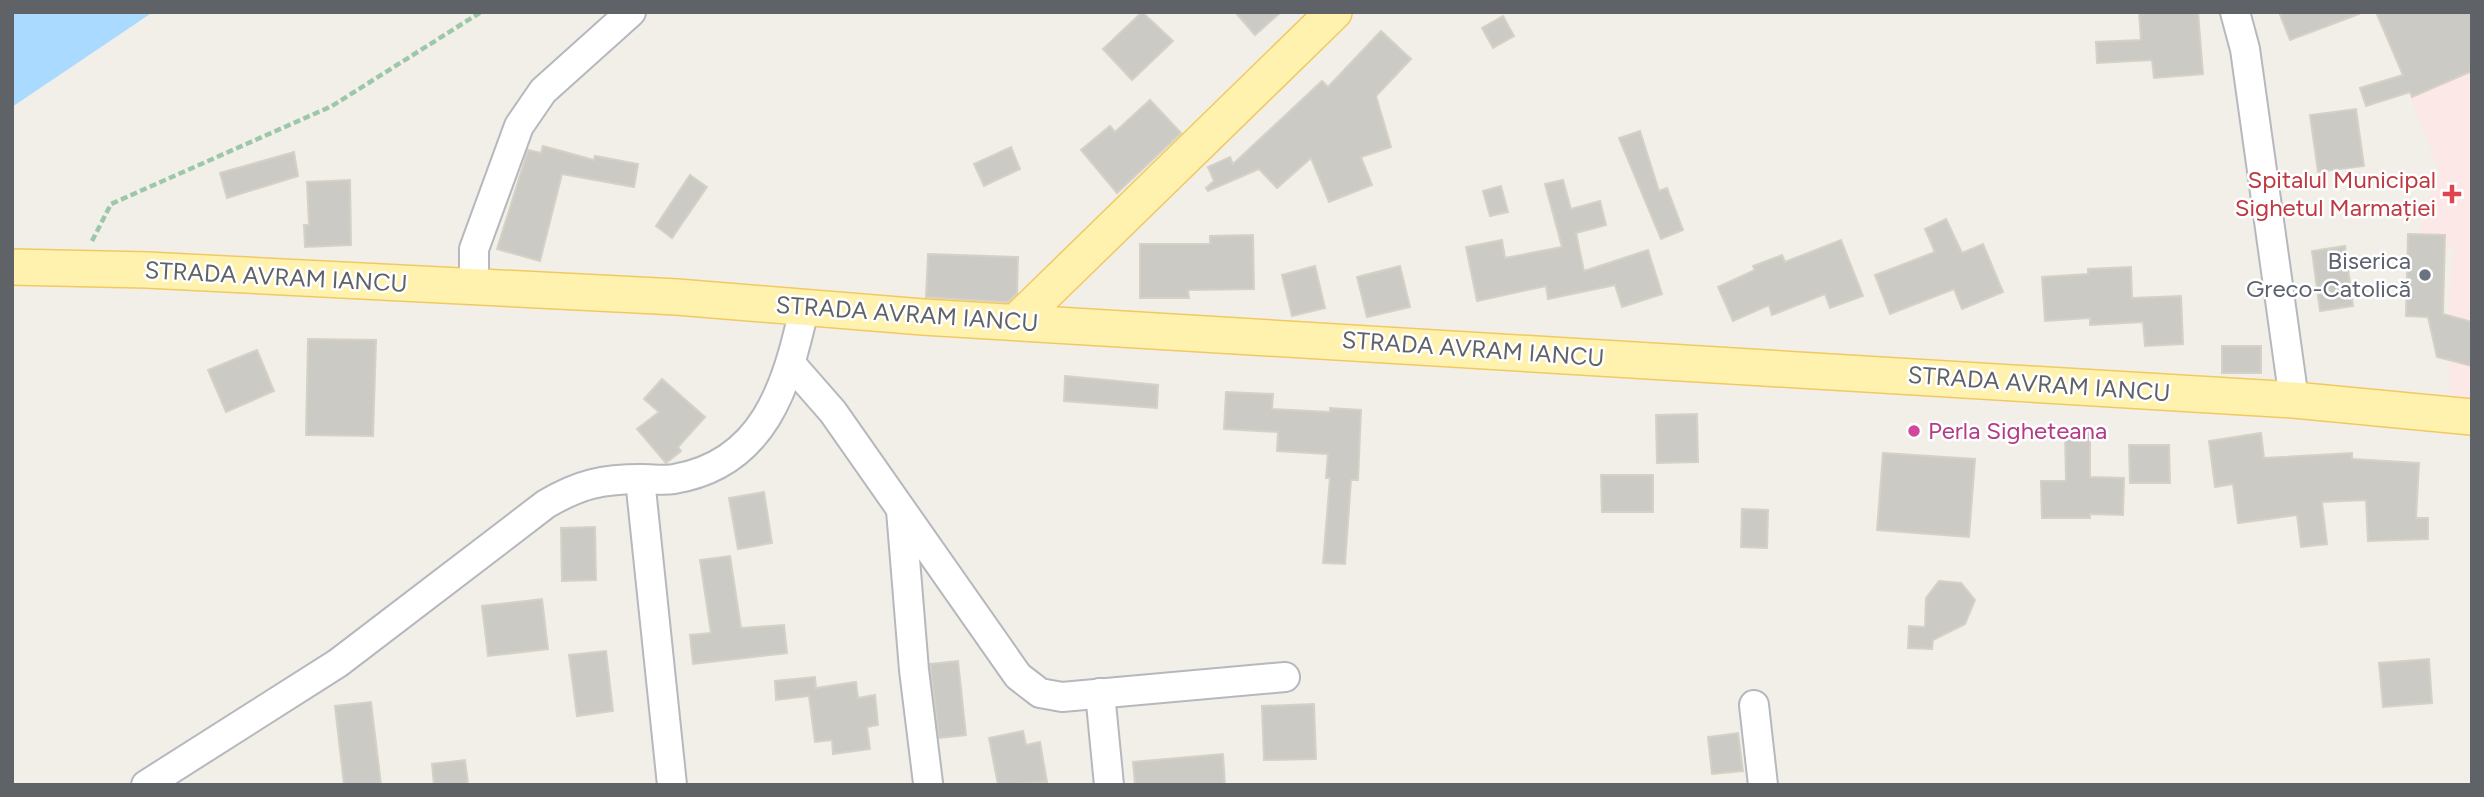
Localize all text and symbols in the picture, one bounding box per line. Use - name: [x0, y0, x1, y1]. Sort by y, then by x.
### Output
- place label: Spitalul Municipal Sighetul Marmației: [2235, 165, 2436, 222]
- marker: Spitalul Municipal Sighetul Marmației: [2442, 184, 2462, 204]
- place label: Biserica Greco-Catolică: [2246, 246, 2411, 303]
- street label: STRADA AVRAM IANCU: [144, 255, 408, 298]
- marker: Biserica Greco-Catolică: [2417, 267, 2433, 283]
- street label: STRADA AVRAM IANCU: [775, 290, 1039, 337]
- street label: STRADA AVRAM IANCU: [1341, 325, 1605, 372]
- street label: STRADA AVRAM IANCU: [1907, 360, 2171, 407]
- place label: Perla Sigheteana: [1928, 416, 2107, 445]
- marker: Perla Sigheteana: [1906, 423, 1922, 439]

